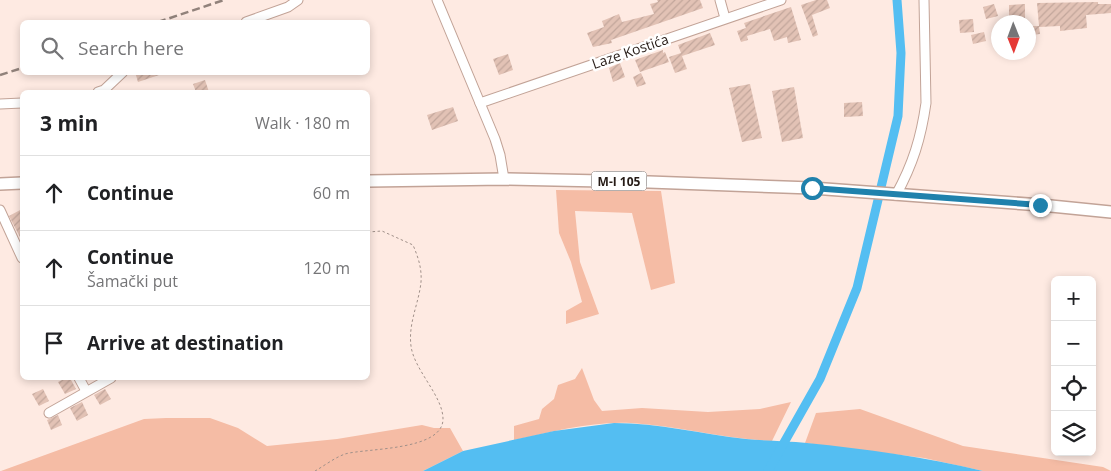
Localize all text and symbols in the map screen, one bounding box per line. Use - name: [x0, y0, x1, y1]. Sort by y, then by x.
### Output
- north arrow: [991, 15, 1036, 60]
- search box: [20, 20, 370, 75]
- street label: Laze Kostića: [589, 29, 671, 73]
- icon: search: [38, 34, 66, 62]
- text: Search here: [78, 35, 184, 61]
- text: 3 min: [40, 109, 98, 137]
- text: Walk · 180 m: [255, 112, 350, 134]
- road number: M-I 105: [592, 172, 646, 190]
- route start: [801, 177, 824, 200]
- icon: ahead: [40, 179, 68, 207]
- text: Continue: [87, 180, 174, 206]
- text: 60 m: [313, 182, 350, 204]
- route end: [1029, 194, 1052, 217]
- text: Continue: [87, 244, 174, 270]
- icon: ahead: [40, 254, 68, 282]
- text: 120 m: [304, 257, 350, 279]
- text: Šamački put: [87, 270, 178, 292]
- map controls: [1051, 276, 1096, 456]
- button: +: [1051, 276, 1096, 321]
- button: −: [1051, 321, 1096, 366]
- icon: arrive: [40, 329, 68, 357]
- text: Arrive at destination: [87, 330, 284, 356]
- button: locate: [1051, 366, 1096, 411]
- button: layers: [1051, 411, 1096, 456]

